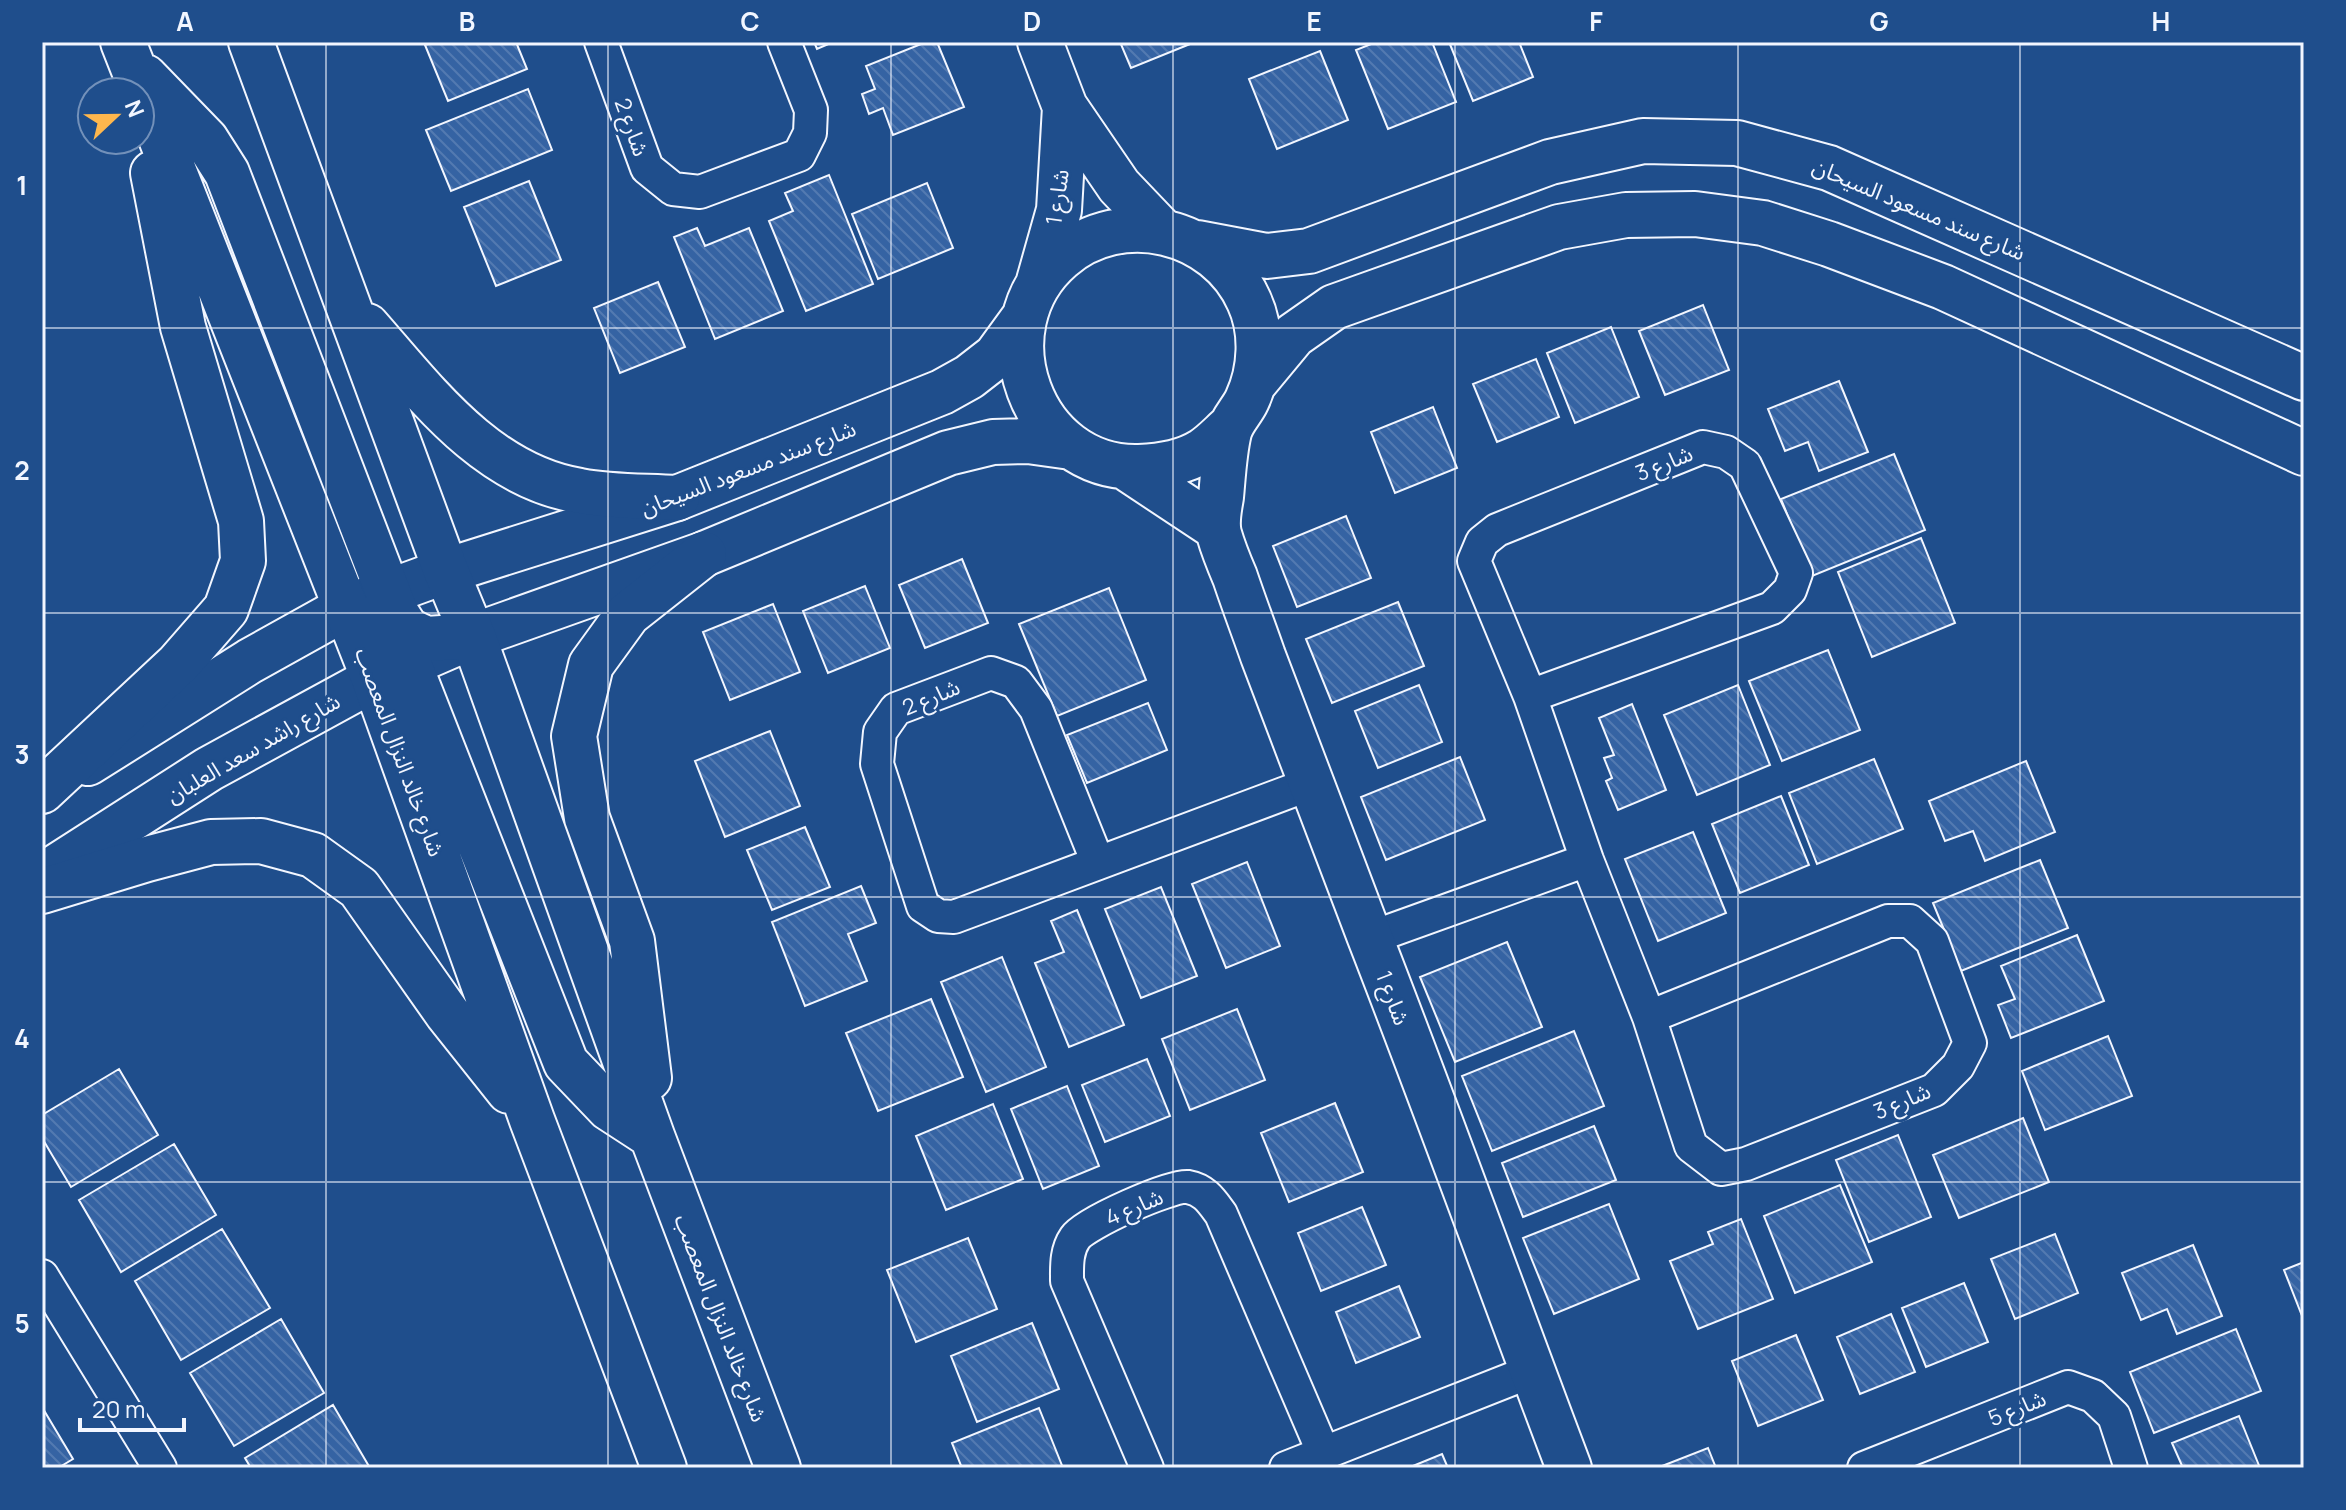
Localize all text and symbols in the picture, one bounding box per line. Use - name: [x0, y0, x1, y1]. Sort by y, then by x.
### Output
- text: A: [176, 3, 194, 39]
- text: B: [459, 3, 475, 39]
- text: C: [740, 3, 760, 39]
- text: D: [1023, 3, 1041, 39]
- text: E: [1306, 3, 1322, 39]
- text: F: [1589, 3, 1603, 39]
- text: G: [1869, 3, 1889, 39]
- text: H: [2152, 3, 2170, 39]
- north arrow: [76, 76, 156, 156]
- street label: شارع 2: [606, 94, 656, 161]
- text: N: [118, 96, 151, 121]
- street label: شارع سند مسعود السيحان: [1807, 151, 2030, 269]
- text: 1: [16, 167, 28, 203]
- street label: شارع 1: [1038, 167, 1078, 227]
- street label: شارع سند مسعود السيحان: [636, 413, 861, 525]
- street label: شارع 3: [1631, 438, 1698, 490]
- text: 2: [14, 452, 30, 488]
- street label: شارع خالد النزال المعصب: [346, 643, 452, 861]
- street label: شارع 2: [898, 672, 965, 724]
- street label: شارع راشد سعد العلبان: [161, 686, 346, 812]
- text: 3: [14, 736, 30, 772]
- street label: شارع 1: [1367, 967, 1417, 1030]
- text: 4: [14, 1020, 30, 1056]
- street label: شارع 3: [1869, 1076, 1936, 1128]
- street label: شارع 4: [1100, 1181, 1168, 1234]
- street label: شارع خالد النزال المعصب: [666, 1210, 774, 1427]
- text: 5: [14, 1305, 30, 1341]
- scale bar: [80, 1382, 184, 1432]
- street label: شارع 5: [1984, 1383, 2051, 1435]
- text: 20 m: [92, 1392, 145, 1425]

